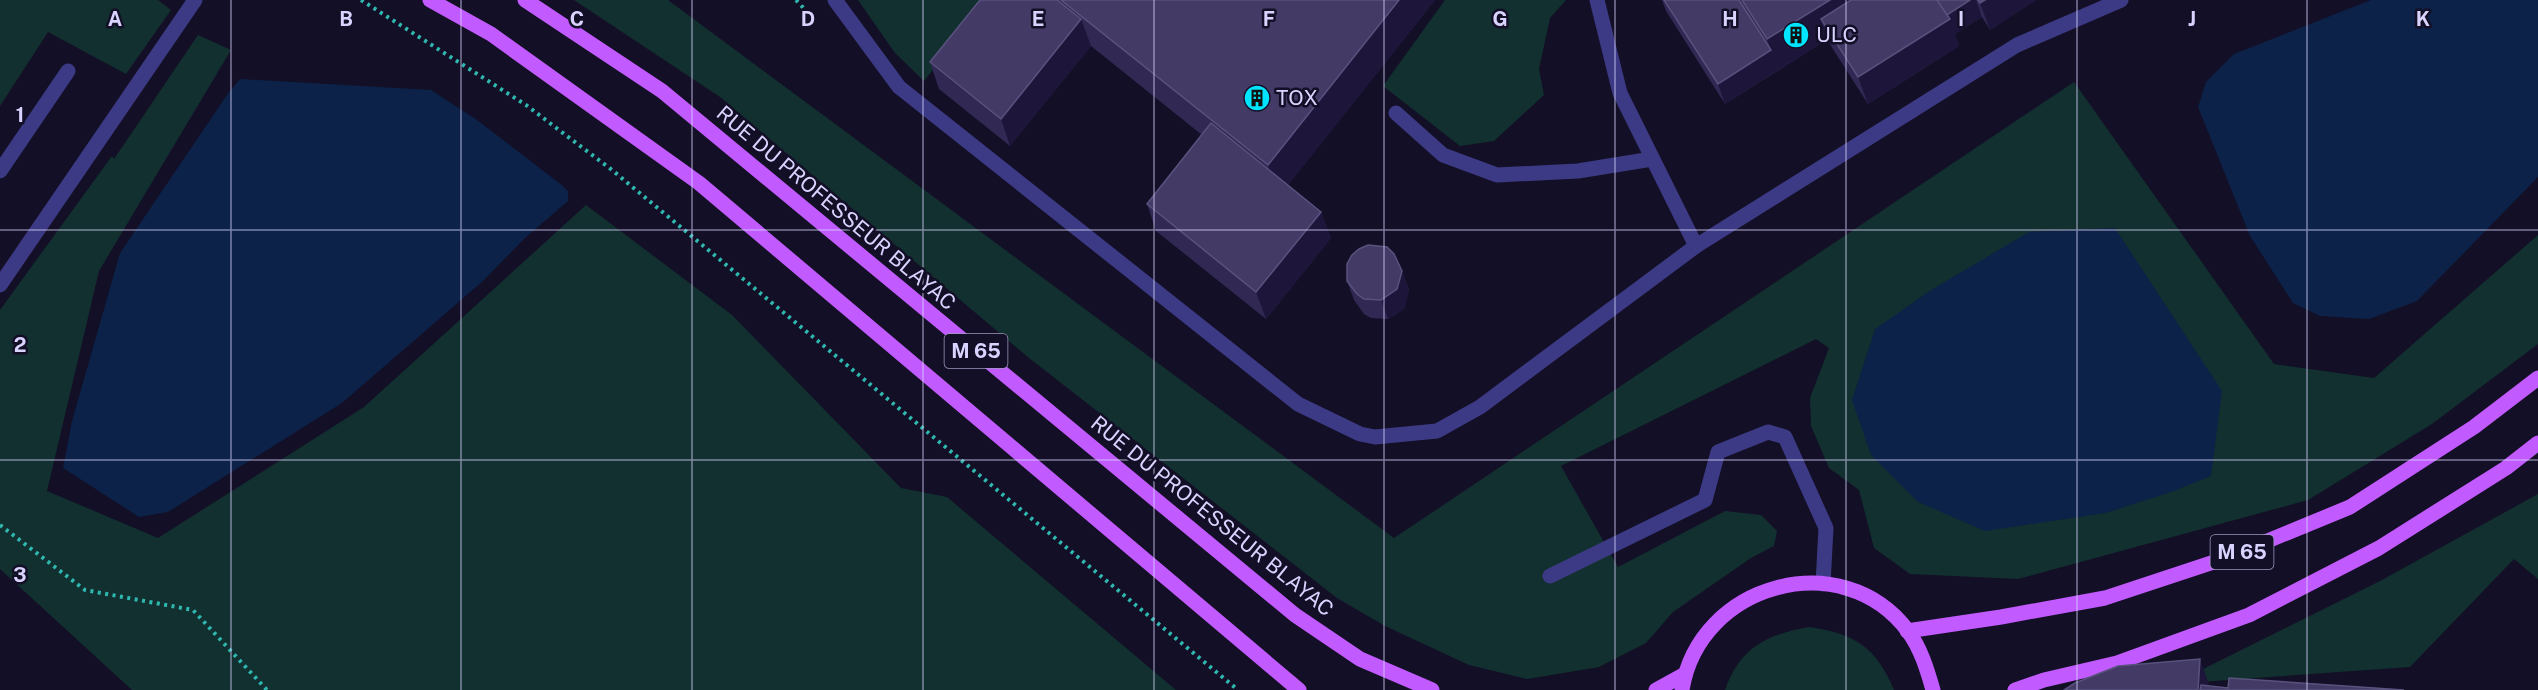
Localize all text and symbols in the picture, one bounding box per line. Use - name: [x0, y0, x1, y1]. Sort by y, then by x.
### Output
- text: A: [108, 7, 122, 31]
- text: B: [339, 7, 353, 31]
- text: C: [570, 7, 584, 31]
- text: D: [801, 7, 815, 31]
- text: E: [1032, 7, 1044, 31]
- text: F: [1263, 7, 1275, 31]
- text: G: [1492, 7, 1508, 31]
- text: H: [1722, 7, 1738, 31]
- text: I: [1958, 7, 1964, 31]
- text: J: [2188, 7, 2196, 31]
- text: K: [2416, 7, 2430, 31]
- building icon: ULC: [1781, 20, 1811, 50]
- place label: ULC: [1816, 22, 1857, 47]
- building icon: TOX: [1242, 83, 1272, 113]
- place label: TOX: [1276, 85, 1318, 110]
- street label: RUE DU PROFESSEUR BLAYAC: [712, 100, 961, 315]
- text: 1: [16, 103, 24, 127]
- text: 2: [14, 333, 26, 357]
- road number: M 65: [944, 334, 1008, 368]
- street label: RUE DU PROFESSEUR BLAYAC: [1086, 410, 1338, 621]
- road number: M 65: [2210, 535, 2274, 569]
- text: 3: [13, 563, 27, 587]

